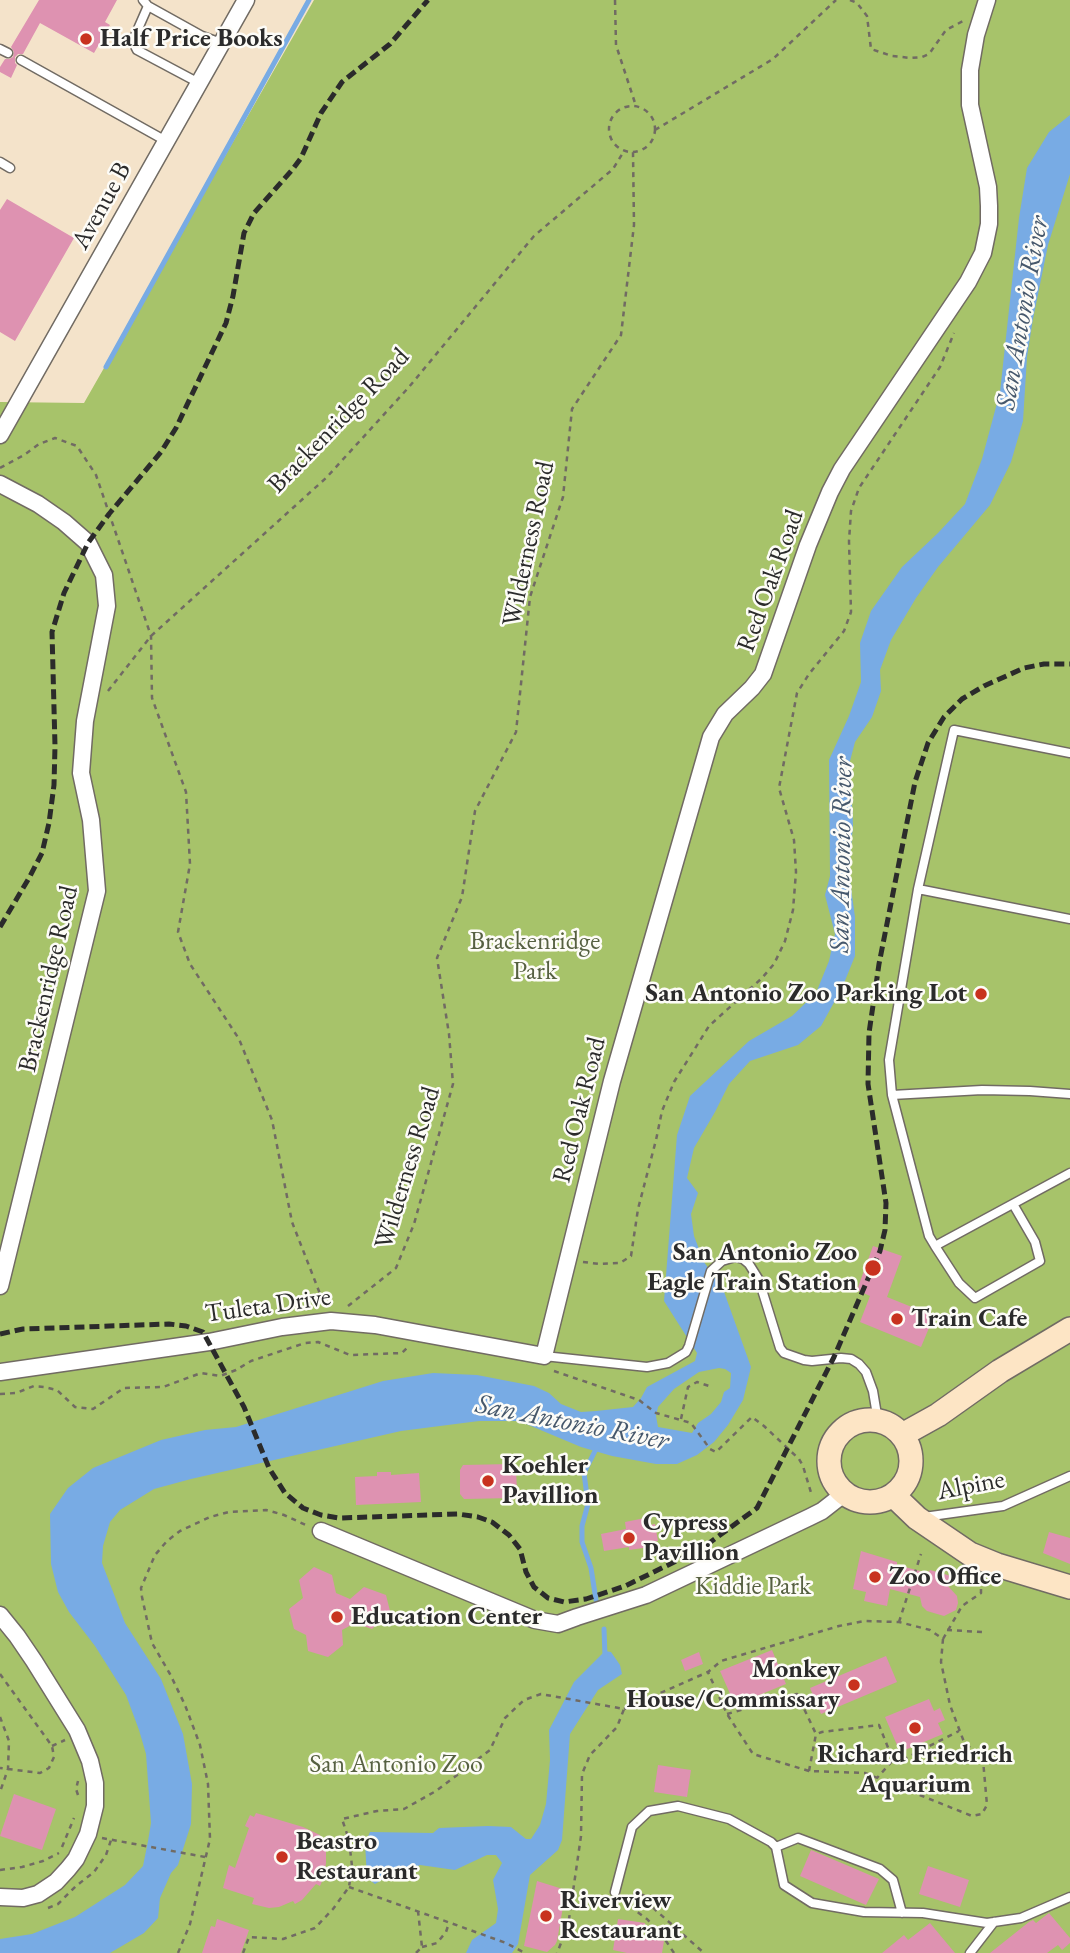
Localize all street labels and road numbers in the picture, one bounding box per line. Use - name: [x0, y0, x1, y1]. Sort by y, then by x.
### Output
- street label: Avenue B: [65, 157, 139, 255]
- street label: Brackenridge Road: [262, 342, 416, 500]
- street label: Wilderness Road: [496, 459, 562, 629]
- street label: Red Oak Road: [731, 506, 811, 656]
- street label: Brackenridge Road: [12, 883, 86, 1075]
- street label: Red Oak Road: [547, 1034, 613, 1186]
- street label: Wilderness Road: [368, 1083, 448, 1253]
- street label: Tuleta Drive: [203, 1282, 333, 1330]
- street label: Alpine: [935, 1464, 1007, 1508]

